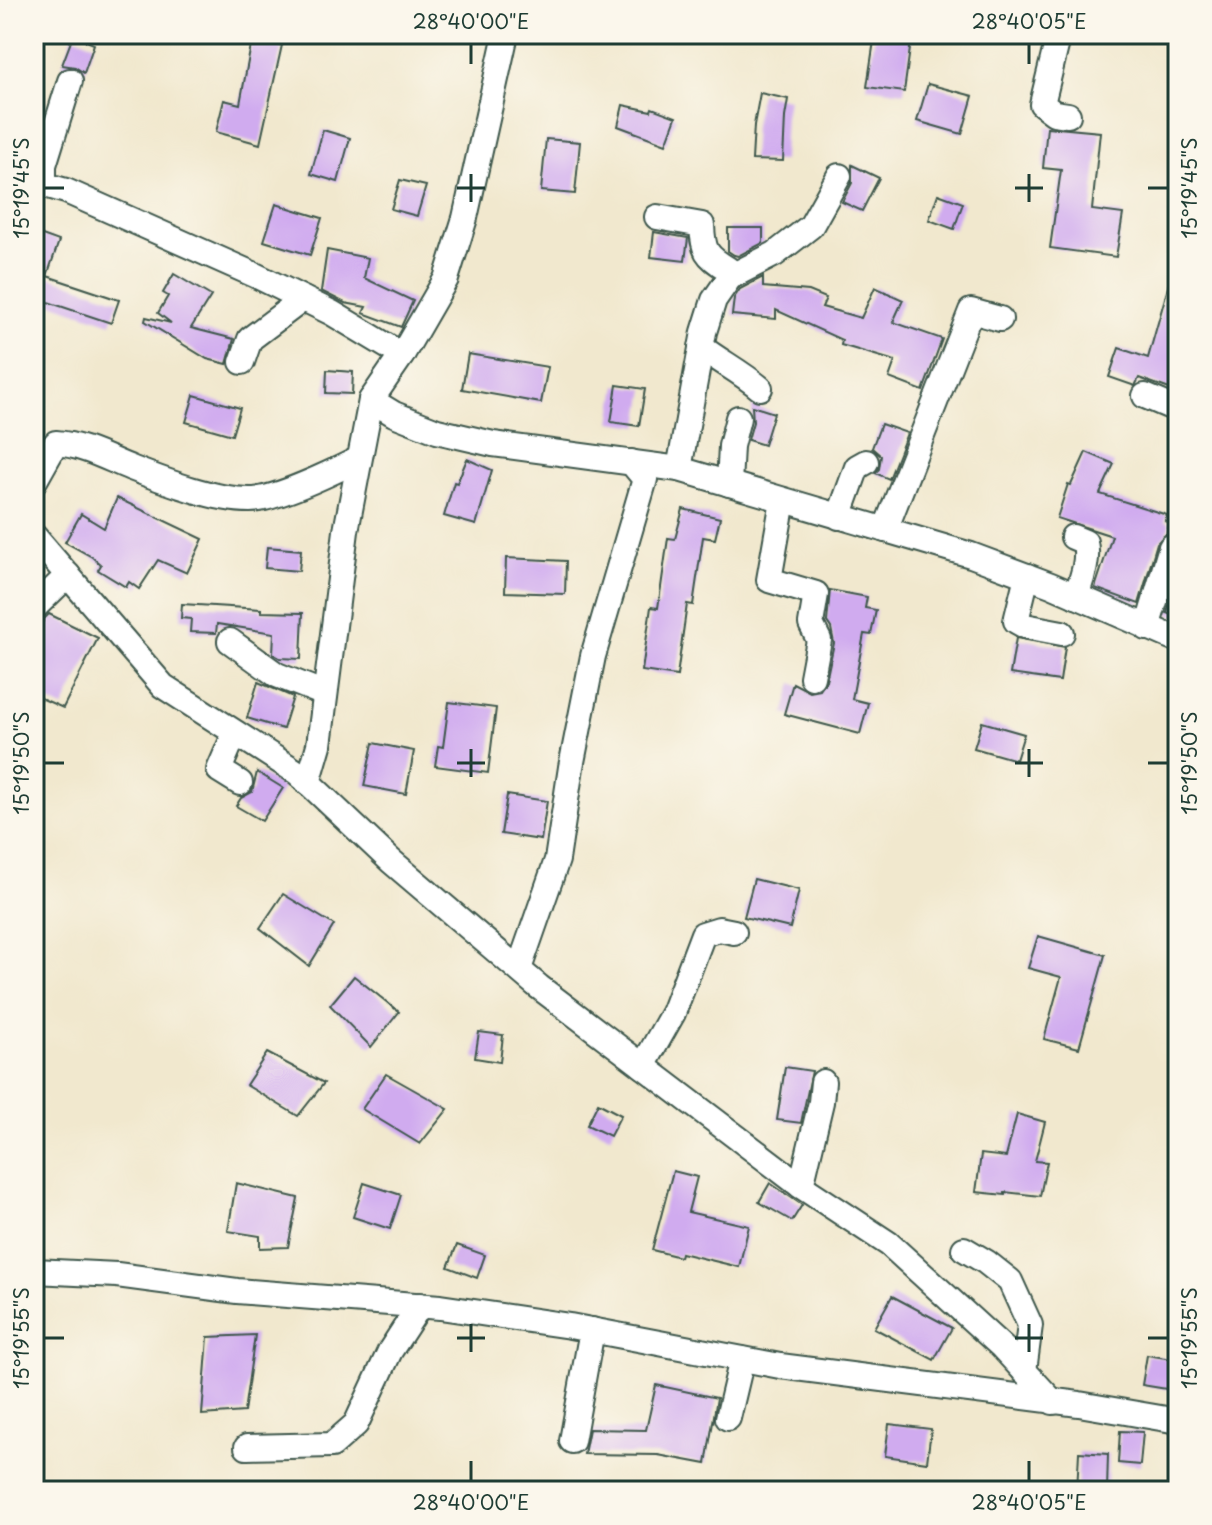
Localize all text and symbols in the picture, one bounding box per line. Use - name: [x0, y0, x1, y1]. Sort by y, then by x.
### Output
- text: 28°40'00"E: [413, 6, 529, 36]
- text: 28°40'05"E: [972, 6, 1086, 36]
- text: 15°19'45"S: [6, 137, 36, 239]
- text: 15°19'45"S: [1174, 137, 1204, 239]
- text: 15°19'50"S: [6, 711, 36, 815]
- text: 15°19'50"S: [1174, 711, 1204, 815]
- text: 15°19'55"S: [6, 1287, 36, 1389]
- text: 15°19'55"S: [1174, 1287, 1204, 1389]
- text: 28°40'00"E: [413, 1487, 529, 1517]
- text: 28°40'05"E: [972, 1487, 1086, 1517]

